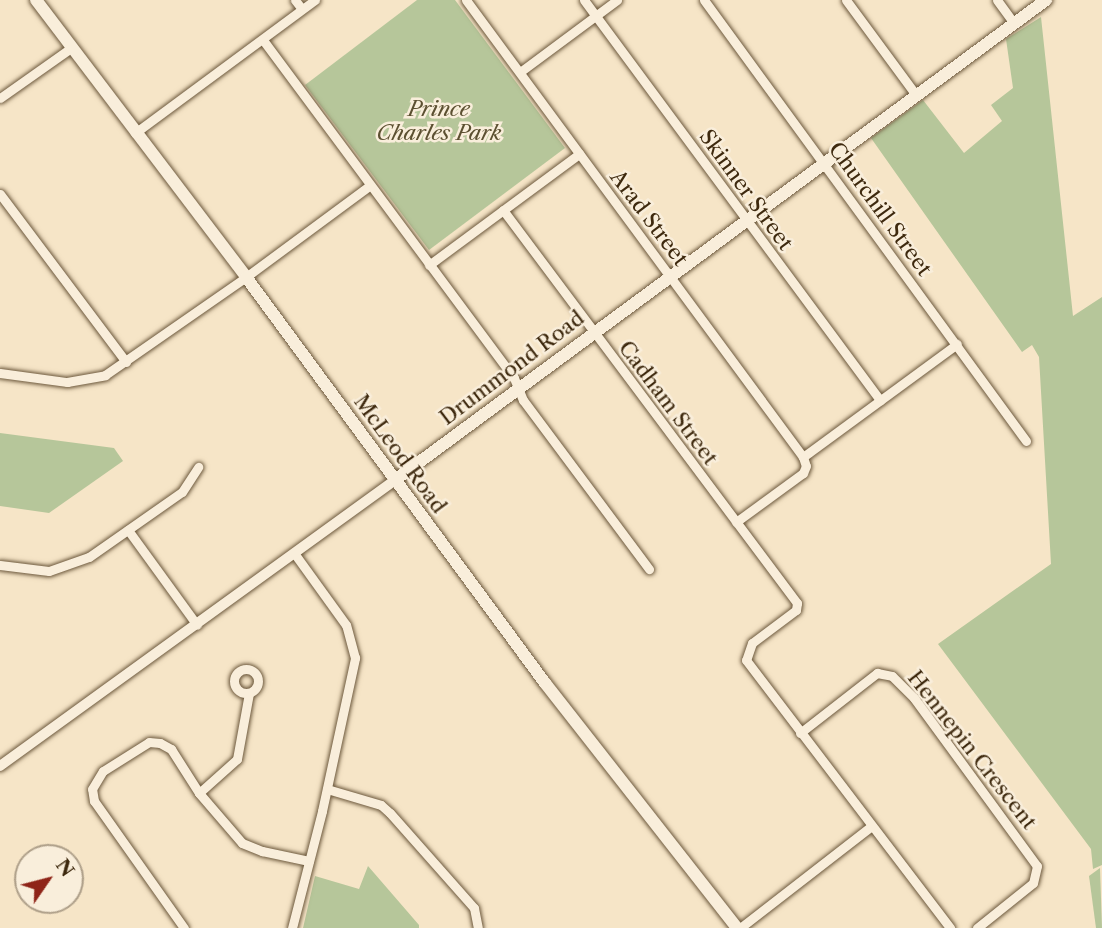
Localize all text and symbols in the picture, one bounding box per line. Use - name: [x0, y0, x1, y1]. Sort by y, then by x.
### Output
- park label: Prince Charles Park: [377, 96, 501, 146]
- street label: Skinner Street: [694, 125, 798, 255]
- street label: Churchill Street: [823, 137, 937, 281]
- street label: Arad Street: [605, 165, 693, 271]
- street label: Drummond Road: [435, 306, 589, 430]
- street label: Cadham Street: [613, 336, 723, 470]
- street label: McLeod Road: [349, 390, 451, 518]
- street label: Hennepin Crescent: [902, 666, 1042, 834]
- north arrow: [14, 844, 84, 914]
- text: N: [51, 854, 79, 881]

